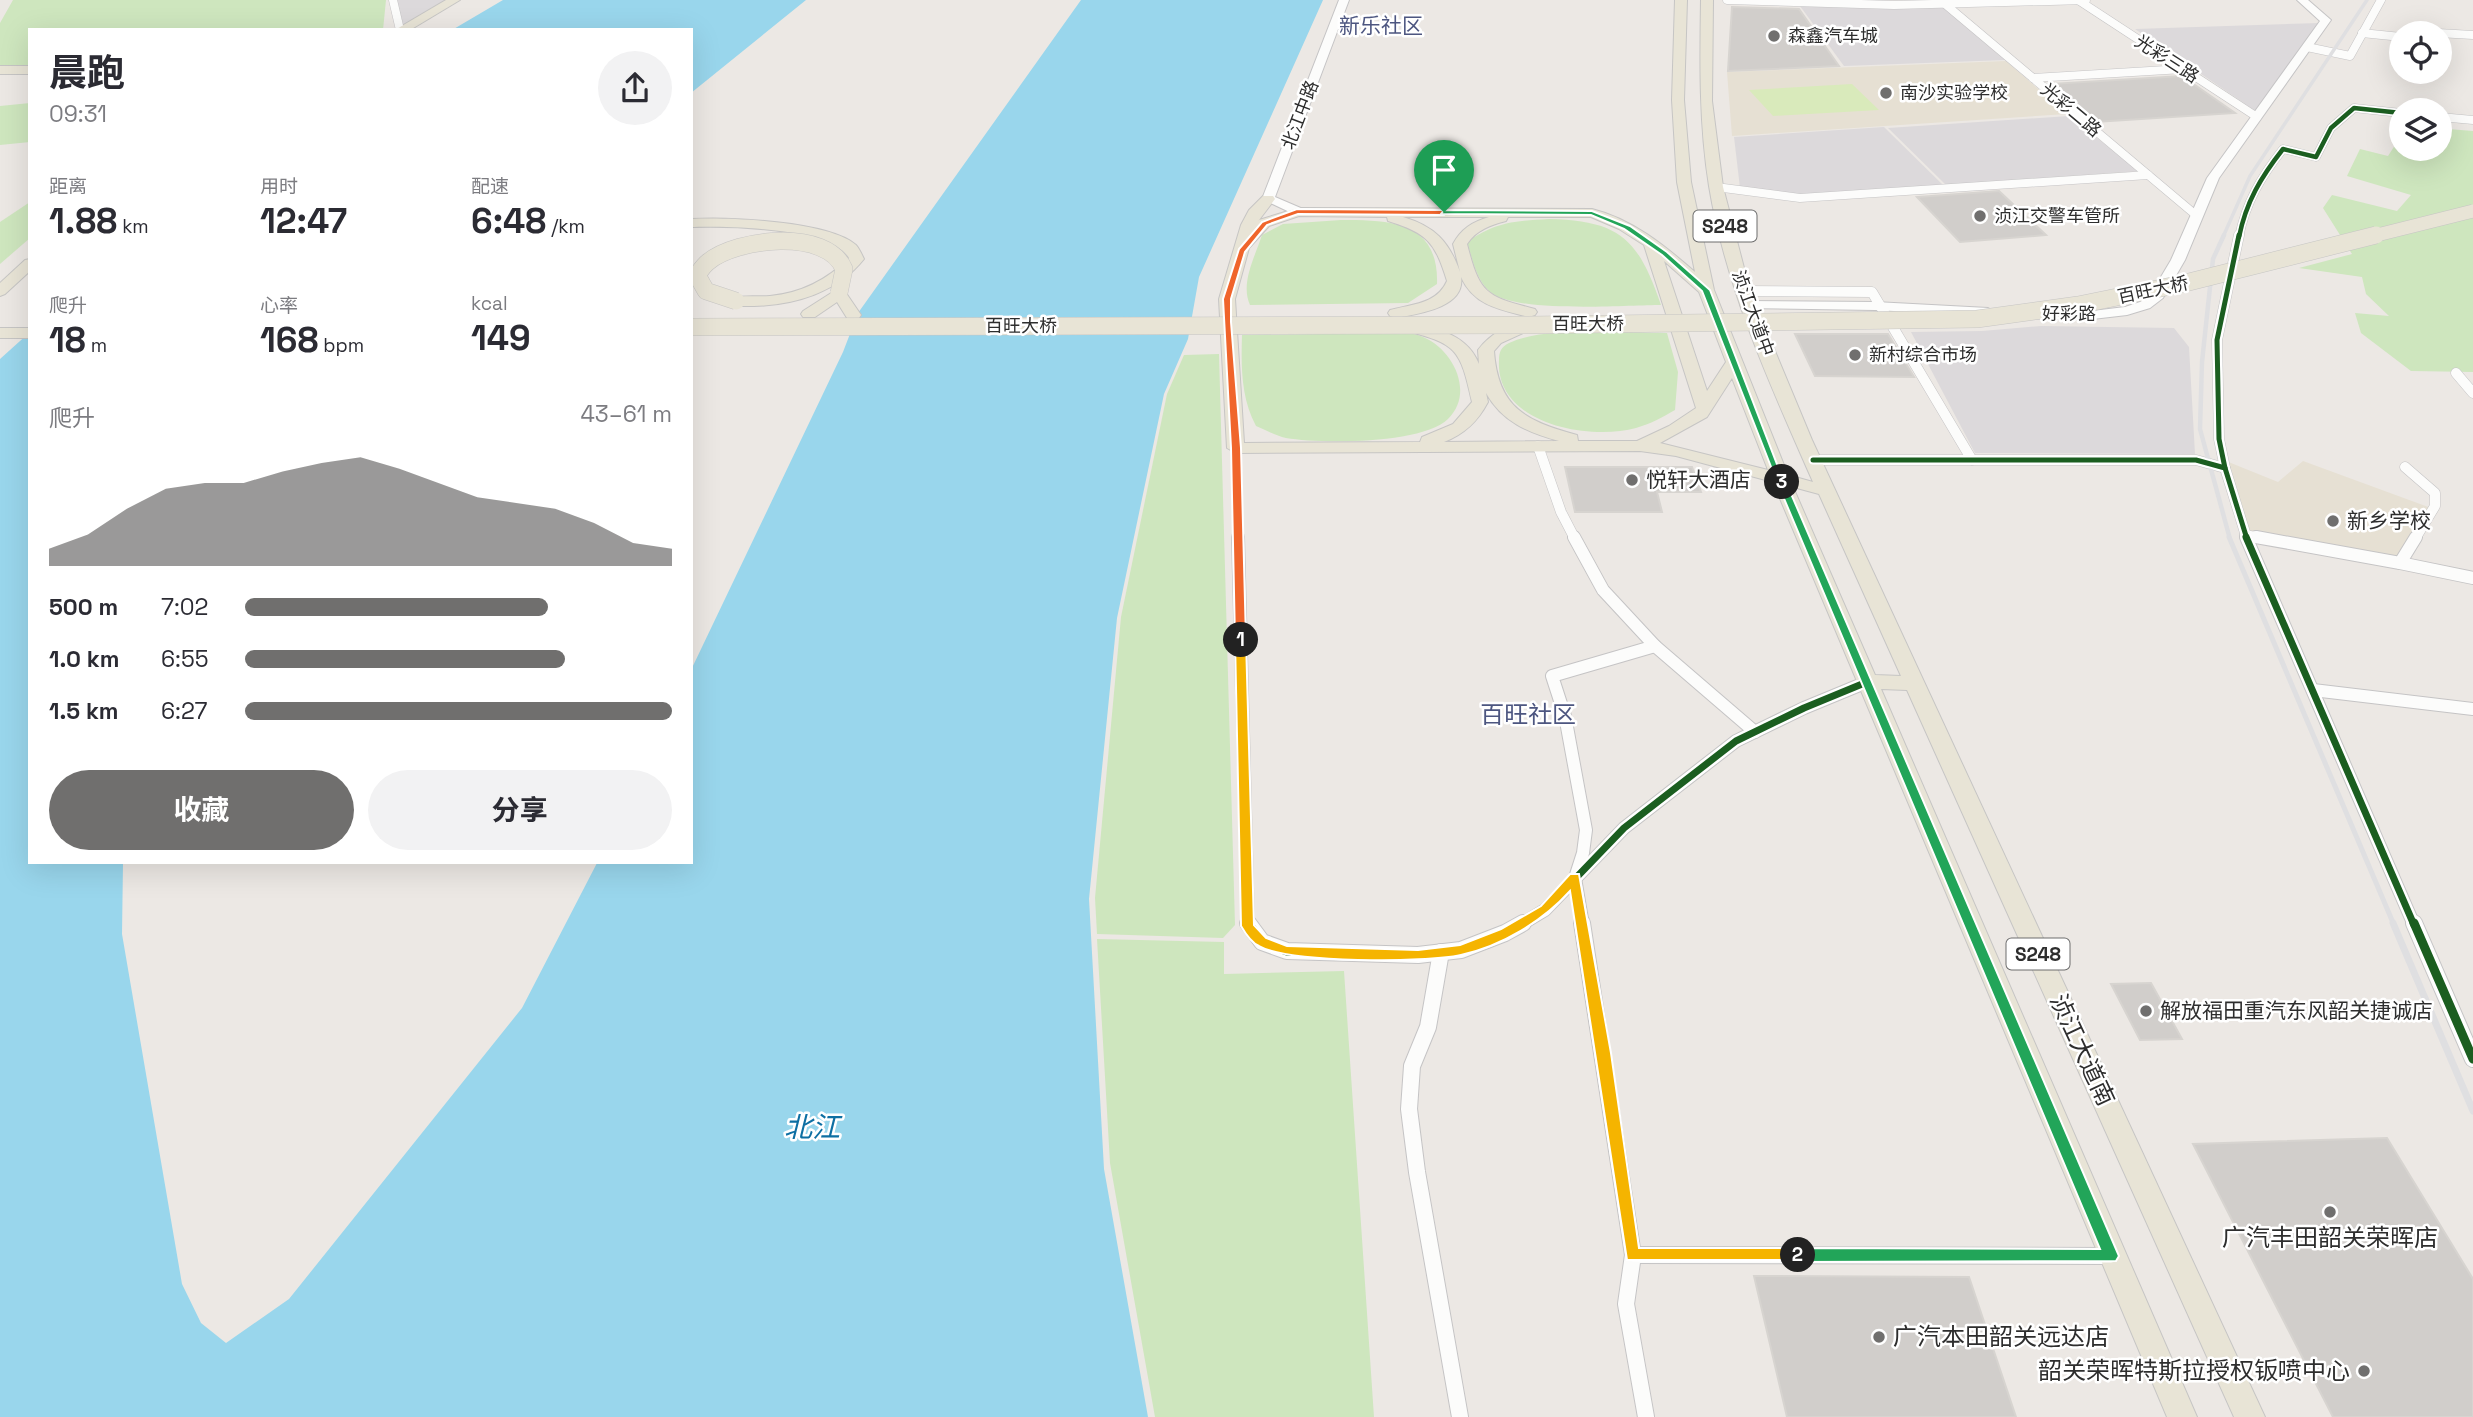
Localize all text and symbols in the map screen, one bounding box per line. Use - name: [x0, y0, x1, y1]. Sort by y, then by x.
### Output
- district label: 新乐社区: [1339, 12, 1423, 39]
- map controls: [2389, 21, 2452, 161]
- button: locate: [2389, 21, 2452, 84]
- place label: 森鑫汽车城: [1788, 24, 1878, 47]
- marker: 森鑫汽车城: [1766, 28, 1782, 44]
- street label: 光彩三路: [2131, 29, 2204, 88]
- text: 晨跑: [49, 49, 125, 97]
- button: share: [598, 51, 672, 125]
- street label: 北江中路: [1276, 77, 1323, 153]
- street label: 光彩二路: [2036, 78, 2106, 142]
- place label: 南沙实验学校: [1900, 81, 2008, 104]
- marker: 南沙实验学校: [1878, 85, 1894, 101]
- button: layers: [2389, 98, 2452, 161]
- text: 09:31: [49, 99, 107, 129]
- pin: [1414, 140, 1474, 212]
- icon: arrive: [1425, 151, 1463, 189]
- text: 距离: [49, 174, 87, 199]
- text: 用时: [260, 174, 298, 199]
- text: 配速: [471, 174, 509, 199]
- text: 1.88: [49, 199, 117, 243]
- text: 12:47: [260, 199, 347, 243]
- text: 6:48: [471, 199, 546, 243]
- place label: 浈江交警车管所: [1994, 204, 2120, 227]
- marker: 浈江交警车管所: [1972, 208, 1988, 224]
- road number: S248: [1694, 210, 1756, 242]
- text: km: [117, 214, 149, 239]
- text: /km: [546, 214, 585, 239]
- street label: 浈江大道中: [1727, 267, 1780, 359]
- street label: 百旺大桥: [2115, 271, 2191, 308]
- text: kcal: [471, 291, 508, 316]
- text: 爬升: [49, 293, 87, 318]
- text: 心率: [260, 293, 298, 318]
- street label: 好彩路: [2042, 302, 2096, 325]
- street label: 百旺大桥: [1552, 312, 1624, 335]
- street label: 百旺大桥: [985, 314, 1057, 337]
- text: 149: [471, 316, 531, 360]
- text: 18: [49, 318, 86, 362]
- text: 168: [260, 318, 318, 362]
- text: m: [86, 333, 107, 358]
- text: bpm: [318, 333, 364, 358]
- place label: 新村综合市场: [1869, 343, 1977, 366]
- marker: 新村综合市场: [1847, 347, 1863, 363]
- text: 43–61 m: [580, 399, 672, 429]
- text: 爬升: [49, 403, 95, 433]
- pin: 3: [1764, 464, 1800, 500]
- place label: 悦轩大酒店: [1646, 466, 1751, 493]
- text: 3: [1776, 469, 1787, 494]
- marker: 悦轩大酒店: [1624, 472, 1640, 488]
- place label: 新乡学校: [2347, 507, 2431, 534]
- marker: 新乡学校: [2325, 513, 2341, 529]
- text: 500 m: [49, 592, 118, 622]
- text: 7:02: [161, 592, 208, 622]
- pin: 1: [1224, 622, 1258, 658]
- text: 1: [1236, 627, 1245, 652]
- text: 1.0 km: [49, 644, 119, 674]
- text: 6:55: [161, 644, 208, 674]
- text: 1.5 km: [49, 696, 119, 726]
- text: 6:27: [161, 696, 208, 726]
- district label: 百旺社区: [1480, 699, 1576, 730]
- button: 收藏: [49, 770, 354, 850]
- button: 分享: [368, 770, 672, 850]
- road number: S248: [2007, 938, 2070, 970]
- street label: 浈江大道南: [2043, 989, 2122, 1111]
- place label: 解放福田重汽东风韶关捷诚店: [2160, 997, 2433, 1024]
- marker: 解放福田重汽东风韶关捷诚店: [2138, 1003, 2154, 1019]
- water label: 北江: [784, 1109, 843, 1145]
- marker: 广汽丰田韶关荣晖店: [2322, 1204, 2338, 1220]
- place label: 广汽丰田韶关荣晖店: [2222, 1222, 2438, 1253]
- pin: 2: [1780, 1238, 1815, 1272]
- text: 2: [1792, 1242, 1803, 1267]
- place label: 广汽本田韶关远达店: [1893, 1321, 2109, 1352]
- marker: 广汽本田韶关远达店: [1871, 1329, 1887, 1345]
- place label: 韶关荣晖特斯拉授权钣喷中心: [2038, 1355, 2350, 1386]
- marker: 韶关荣晖特斯拉授权钣喷中心: [2356, 1363, 2372, 1379]

